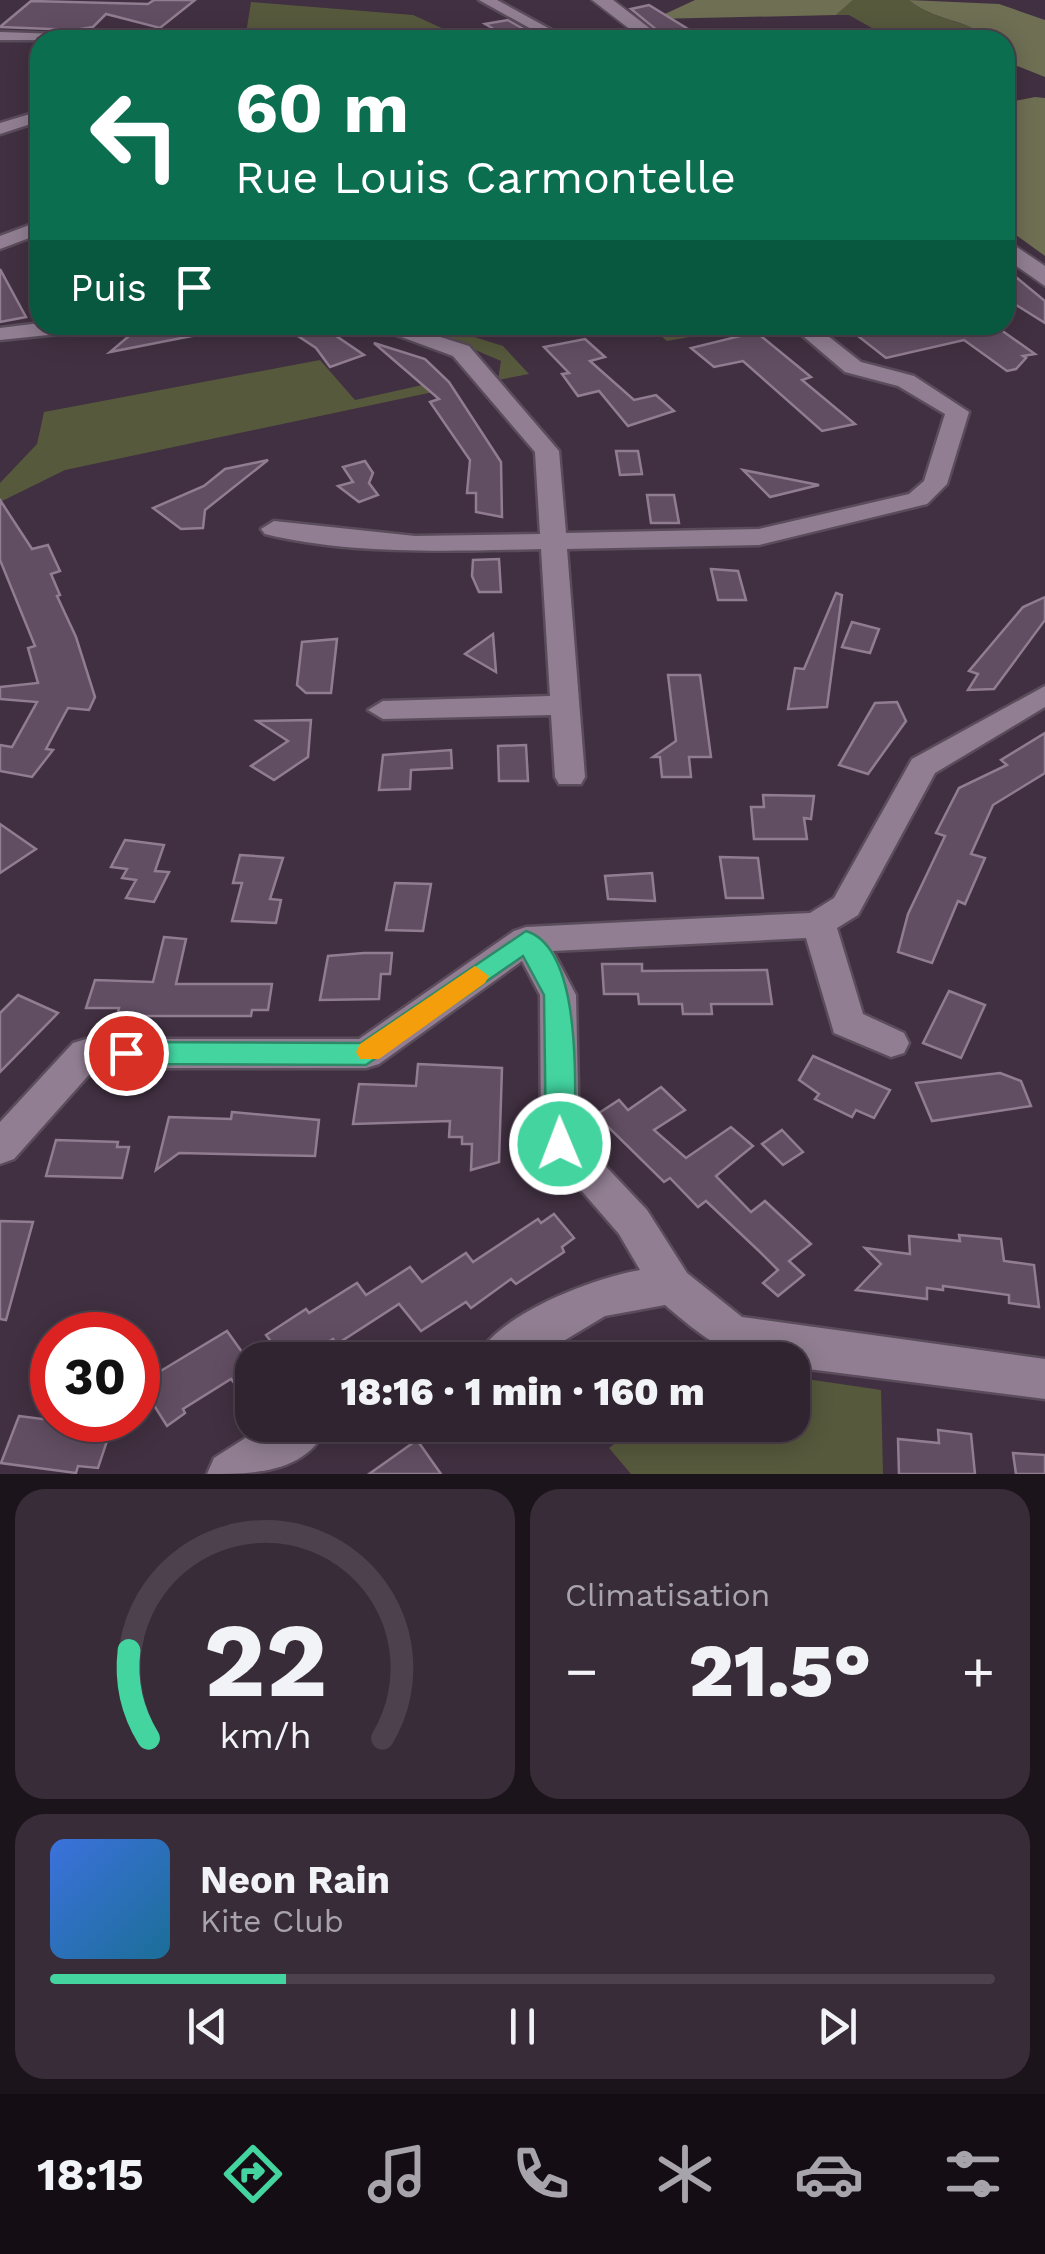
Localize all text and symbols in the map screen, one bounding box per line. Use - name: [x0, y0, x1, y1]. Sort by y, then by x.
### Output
- text: 60 m: [235, 67, 409, 149]
- icon: left: [70, 70, 200, 200]
- text: Rue Louis Carmontelle: [235, 151, 736, 204]
- icon: arrive: [167, 260, 222, 315]
- text: Puis: [70, 266, 147, 310]
- pin: [84, 1011, 169, 1096]
- icon: arrive: [99, 1026, 154, 1081]
- position arrow: [508, 1092, 612, 1196]
- speed limit sign: 30: [30, 1312, 160, 1442]
- text: 18:16 · 1 min · 160 m: [341, 1370, 705, 1414]
- text: Climatisation: [565, 1576, 770, 1614]
- text: 22: [203, 1599, 327, 1721]
- text: 21.5°: [689, 1626, 871, 1714]
- text: −: [565, 1639, 598, 1703]
- text: +: [962, 1639, 995, 1703]
- text: km/h: [219, 1715, 311, 1757]
- text: Neon Rain: [200, 1858, 390, 1902]
- text: Kite Club: [200, 1902, 344, 1940]
- icon: previous: [180, 1999, 235, 2054]
- icon: pause: [495, 1999, 550, 2054]
- icon: next: [810, 1999, 865, 2054]
- icon: directions: [218, 2139, 288, 2209]
- icon: music: [362, 2139, 432, 2209]
- icon: phone: [506, 2139, 576, 2209]
- icon: climate: [650, 2139, 720, 2209]
- icon: car: [794, 2139, 864, 2209]
- icon: filters: [938, 2139, 1008, 2209]
- text: 18:15: [37, 2148, 144, 2201]

